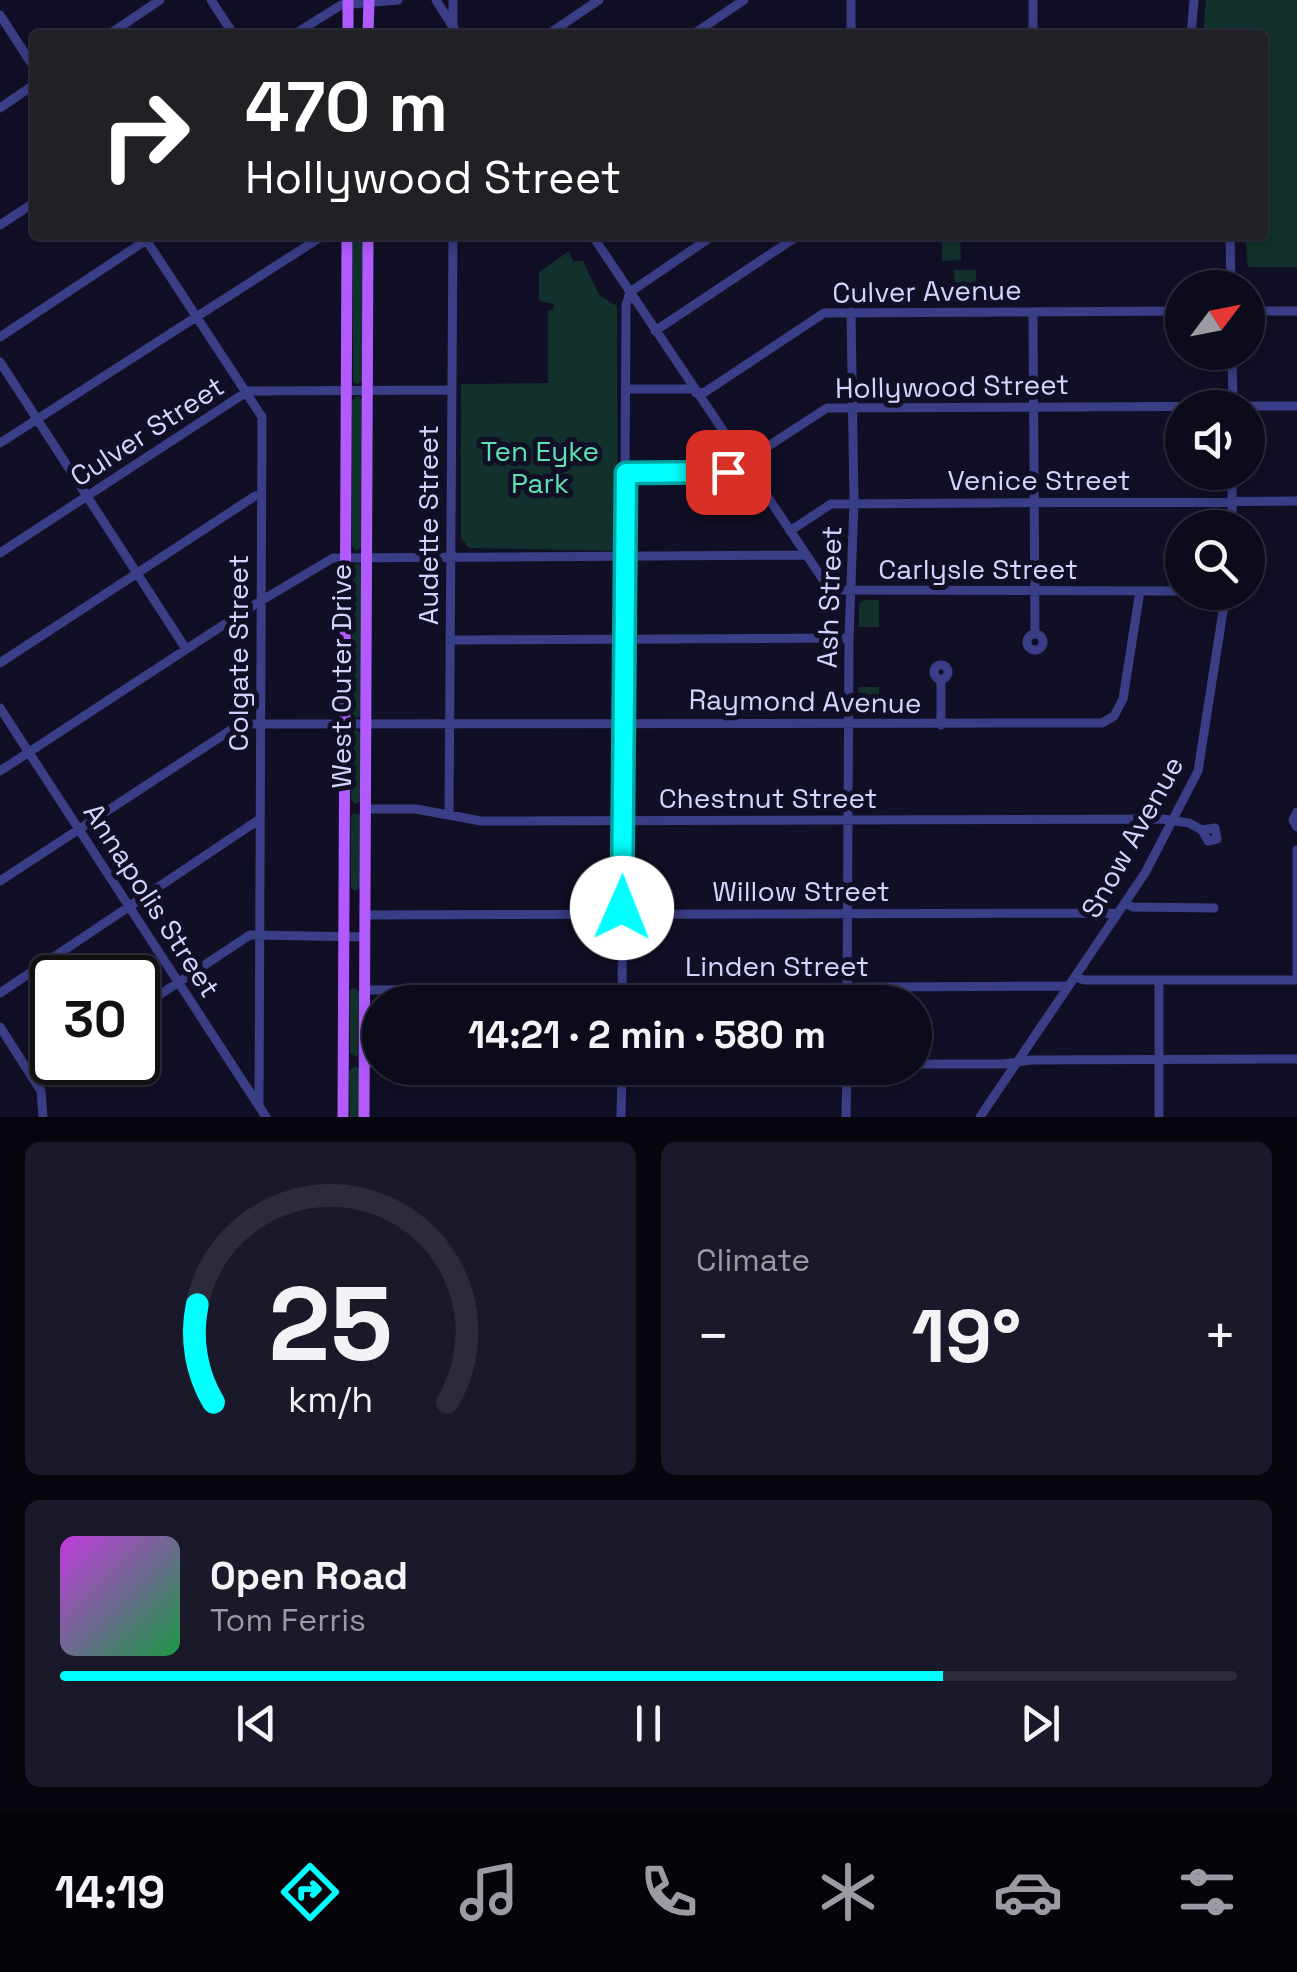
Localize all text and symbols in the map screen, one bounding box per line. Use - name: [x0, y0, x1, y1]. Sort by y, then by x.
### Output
- text: 470 m: [245, 62, 448, 151]
- icon: right: [80, 70, 210, 200]
- text: Hollywood Street: [245, 149, 621, 206]
- north arrow: [1165, 270, 1265, 370]
- map controls: [1165, 270, 1265, 610]
- street label: Culver Avenue: [832, 271, 1022, 311]
- street label: Hollywood Street: [835, 366, 1069, 406]
- street label: Culver Street: [63, 368, 231, 494]
- button: sound: [1165, 390, 1265, 490]
- street label: Audette Street: [410, 425, 446, 625]
- pin: [686, 430, 771, 515]
- park label: Ten Eyke Park: [481, 433, 599, 501]
- icon: arrive: [701, 445, 756, 500]
- street label: Venice Street: [948, 462, 1130, 498]
- button: search: [1165, 510, 1265, 610]
- street label: Ash Street: [809, 525, 849, 669]
- street label: Carlysle Street: [878, 551, 1078, 587]
- street label: Colgate Street: [220, 554, 256, 752]
- street label: West Outer Drive: [323, 564, 359, 788]
- street label: Raymond Avenue: [688, 681, 922, 721]
- street label: Snow Avenue: [1073, 750, 1191, 924]
- street label: Chestnut Street: [659, 780, 877, 816]
- street label: Annapolis Street: [76, 796, 228, 1004]
- position arrow: [570, 856, 674, 960]
- street label: Willow Street: [712, 873, 890, 909]
- street label: Linden Street: [685, 948, 869, 984]
- speed limit sign: 30: [30, 955, 160, 1085]
- text: 14:21 · 2 min · 580 m: [468, 1011, 826, 1059]
- text: Climate: [696, 1240, 810, 1280]
- text: 25: [268, 1258, 393, 1390]
- text: 19°: [912, 1288, 1021, 1384]
- text: −: [696, 1301, 730, 1371]
- text: +: [1203, 1301, 1237, 1371]
- text: km/h: [288, 1377, 373, 1422]
- text: Open Road: [210, 1552, 408, 1600]
- text: Tom Ferris: [210, 1600, 366, 1640]
- icon: previous: [229, 1696, 284, 1751]
- icon: pause: [621, 1696, 676, 1751]
- icon: next: [1013, 1696, 1068, 1751]
- icon: directions: [275, 1857, 345, 1927]
- icon: music: [454, 1857, 524, 1927]
- icon: phone: [634, 1857, 704, 1927]
- icon: climate: [813, 1857, 883, 1927]
- icon: car: [993, 1857, 1063, 1927]
- icon: filters: [1172, 1857, 1242, 1927]
- text: 14:19: [55, 1864, 165, 1921]

